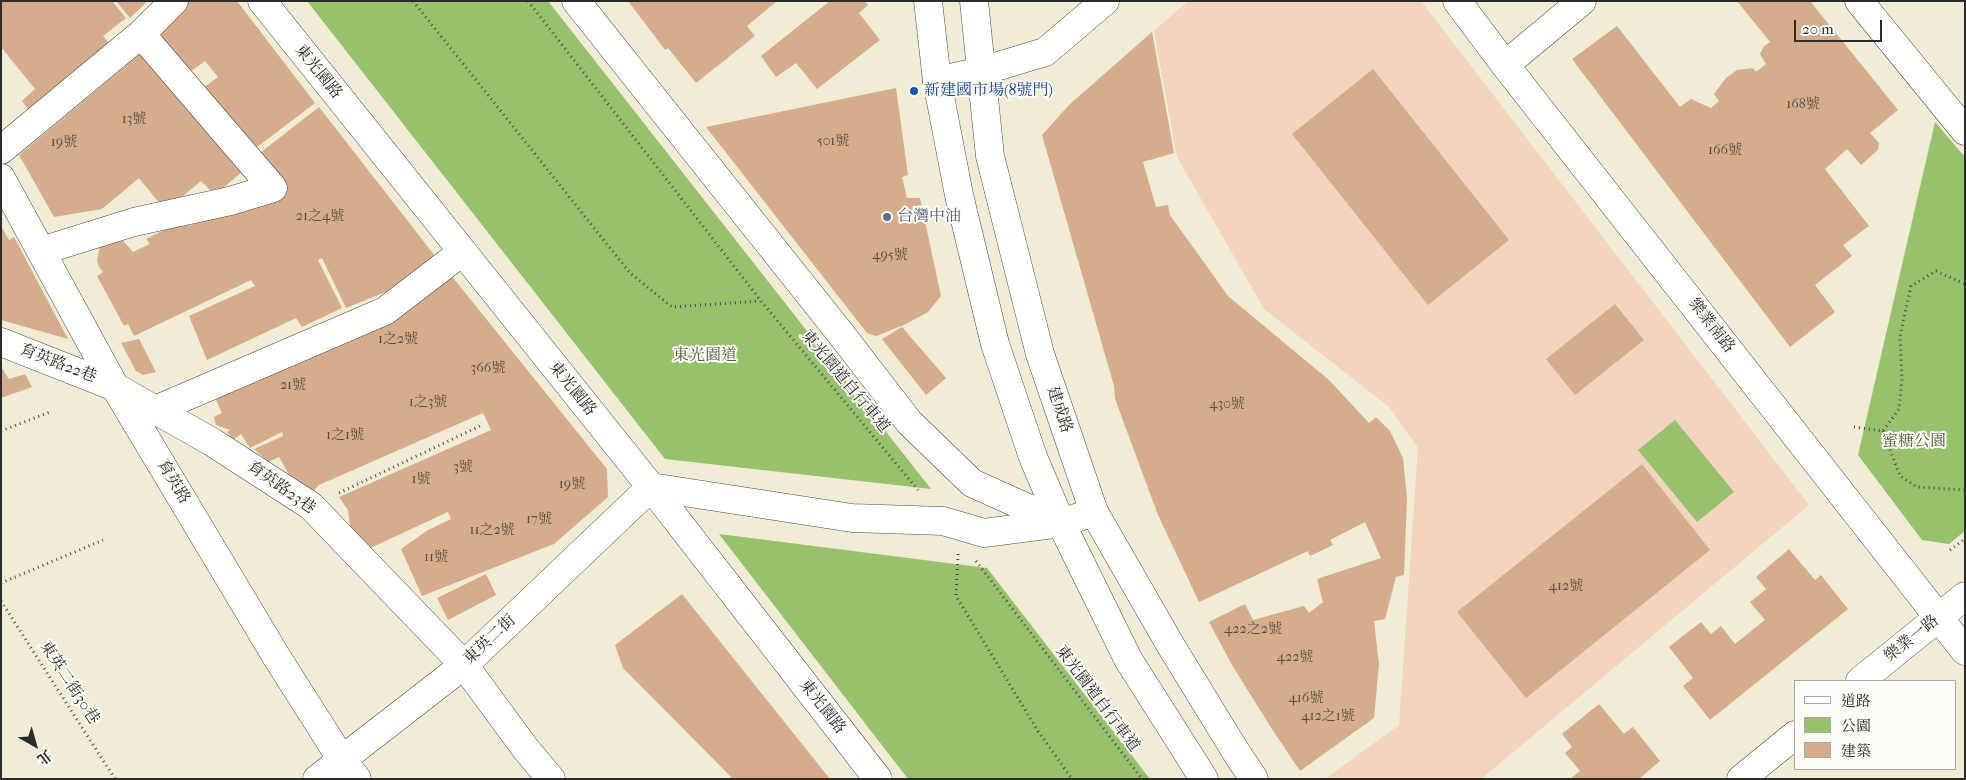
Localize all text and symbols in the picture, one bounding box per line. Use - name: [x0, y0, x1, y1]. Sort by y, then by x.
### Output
- scale bar: [1796, 10, 1884, 42]
- text: 20 m: [1802, 20, 1834, 38]
- street label: 東光園路: [290, 41, 346, 103]
- place label: 新建國市場(8號門): [924, 81, 1053, 101]
- marker: 新建國市場(8號門): [908, 85, 920, 97]
- house number: 168號: [1786, 97, 1820, 113]
- house number: 13號: [122, 112, 146, 128]
- house number: 501號: [817, 134, 849, 150]
- house number: 19號: [51, 135, 77, 151]
- house number: 166號: [1708, 143, 1742, 159]
- place label: 台灣中油: [897, 207, 961, 227]
- house number: 21之4號: [296, 209, 344, 225]
- marker: 台灣中油: [881, 211, 893, 223]
- house number: 495號: [872, 248, 908, 264]
- street label: 樂業南路: [1684, 295, 1738, 357]
- street label: 東光園道自行車道: [797, 327, 893, 437]
- house number: 1之2號: [378, 332, 418, 348]
- street label: 育英路22巷: [17, 341, 99, 387]
- park label: 東光園道: [673, 346, 737, 366]
- street label: 東光園路: [544, 358, 600, 420]
- house number: 366號: [471, 361, 505, 377]
- house number: 21號: [280, 378, 306, 394]
- street label: 建成路: [1042, 384, 1076, 436]
- house number: 1之3號: [409, 395, 447, 411]
- house number: 430號: [1209, 397, 1245, 413]
- house number: 1之1號: [326, 428, 364, 444]
- park label: 蜜糖公園: [1882, 432, 1946, 452]
- street label: 育英路: [152, 456, 194, 508]
- street label: 育英路23巷: [243, 458, 319, 518]
- house number: 3號: [453, 460, 473, 476]
- house number: 1號: [412, 472, 430, 488]
- house number: 19號: [559, 477, 585, 493]
- house number: 17號: [526, 512, 552, 528]
- house number: 11之2號: [469, 523, 515, 539]
- house number: 11號: [424, 550, 448, 566]
- house number: 412號: [1549, 579, 1583, 595]
- street label: 東英二街: [460, 611, 520, 669]
- street label: 樂業一路: [1881, 611, 1943, 667]
- house number: 422之2號: [1224, 622, 1282, 638]
- street label: 東英二街30巷: [35, 638, 103, 728]
- street label: 東光園道自行車道: [1051, 642, 1143, 756]
- house number: 422號: [1277, 650, 1313, 666]
- street label: 東光園路: [795, 676, 849, 738]
- legend: [1794, 680, 1956, 770]
- house number: 416號: [1289, 691, 1323, 707]
- text: 道路: [1841, 692, 1871, 710]
- house number: 412之1號: [1301, 709, 1355, 725]
- text: 公園: [1841, 717, 1871, 735]
- north arrow: [10, 720, 60, 770]
- text: 建築: [1841, 742, 1871, 760]
- text: 北: [34, 746, 55, 768]

